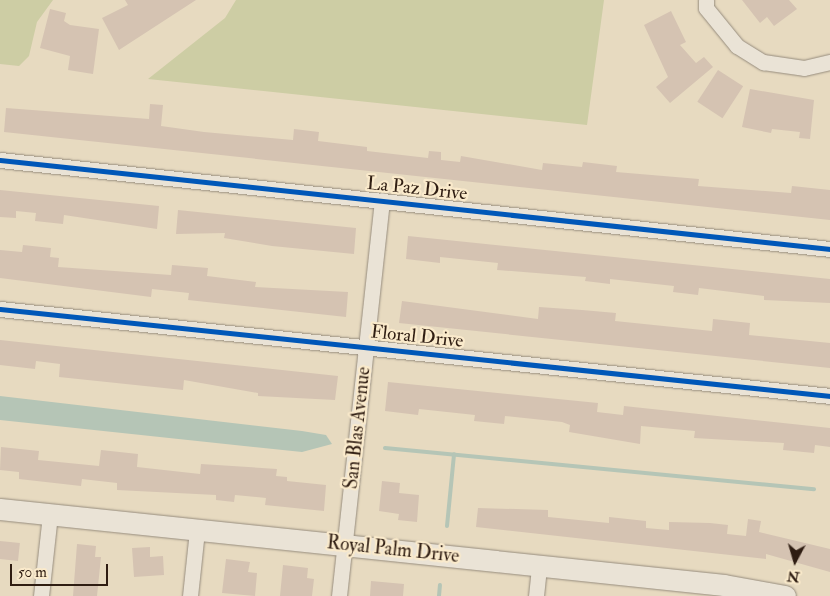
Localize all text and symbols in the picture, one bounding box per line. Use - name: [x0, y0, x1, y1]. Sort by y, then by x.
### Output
- street label: La Paz Drive: [366, 172, 468, 206]
- street label: Floral Drive: [370, 321, 464, 353]
- street label: San Blas Avenue: [340, 366, 376, 490]
- street label: Royal Palm Drive: [326, 532, 460, 568]
- north arrow: [770, 536, 820, 586]
- scale bar: [12, 554, 110, 586]
- text: 50 m: [18, 563, 47, 582]
- text: N: [786, 567, 801, 586]

